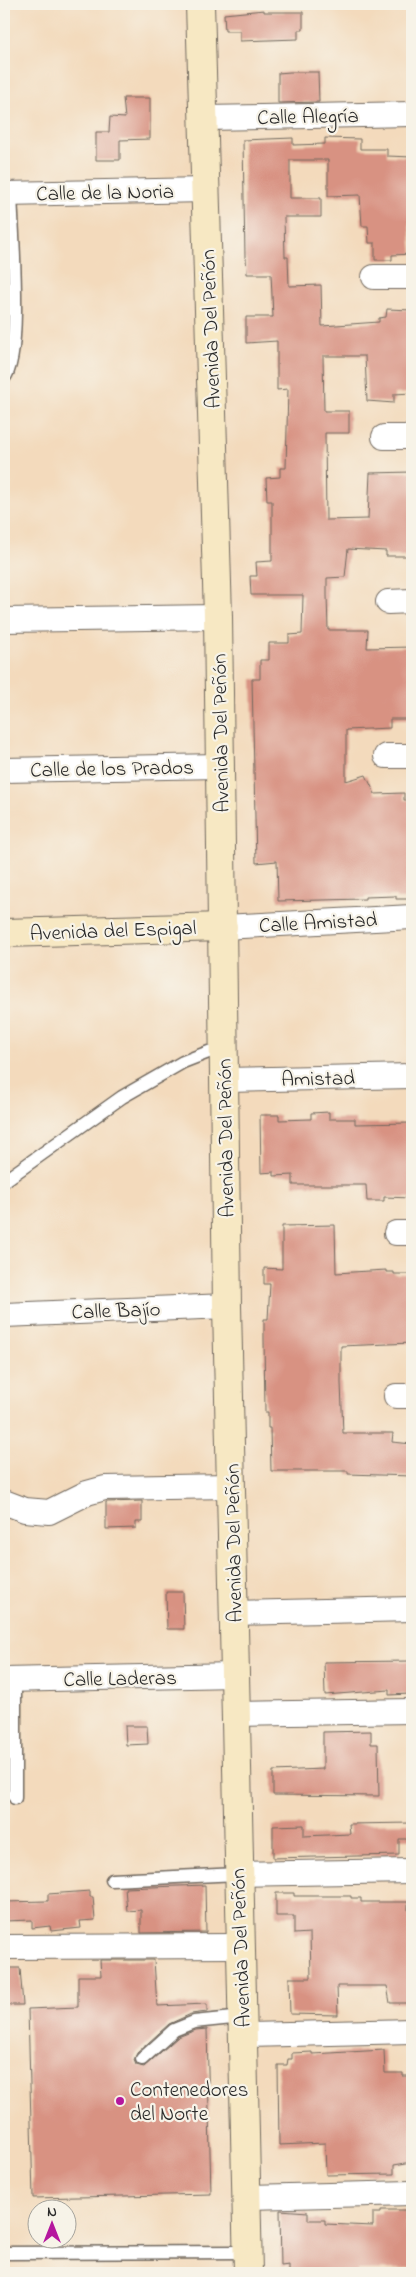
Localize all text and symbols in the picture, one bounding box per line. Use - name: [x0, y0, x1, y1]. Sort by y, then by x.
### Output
- street label: Calle Alegría: [257, 102, 359, 136]
- street label: Calle de la Noria: [36, 178, 174, 210]
- street label: Avenida Del Peñón: [194, 249, 230, 409]
- street label: Avenida Del Peñón: [206, 653, 238, 813]
- street label: Calle de los Prados: [30, 754, 194, 786]
- street label: Calle Amistad: [258, 906, 378, 942]
- street label: Avenida del Espigal: [29, 914, 197, 952]
- street label: Avenida Del Peñón: [211, 1058, 243, 1218]
- street label: Amistad: [281, 1064, 355, 1096]
- street label: Calle Bajío: [71, 1295, 161, 1329]
- street label: Avenida Del Peñón: [219, 1463, 251, 1623]
- street label: Calle Laderas: [63, 1664, 177, 1696]
- street label: Avenida Del Peñón: [224, 1868, 260, 2028]
- place label: Contenedores del Norte: [130, 2076, 248, 2130]
- marker: Contenedores del Norte: [114, 2095, 126, 2107]
- north arrow: [28, 2200, 78, 2250]
- text: N: [47, 2202, 57, 2223]

